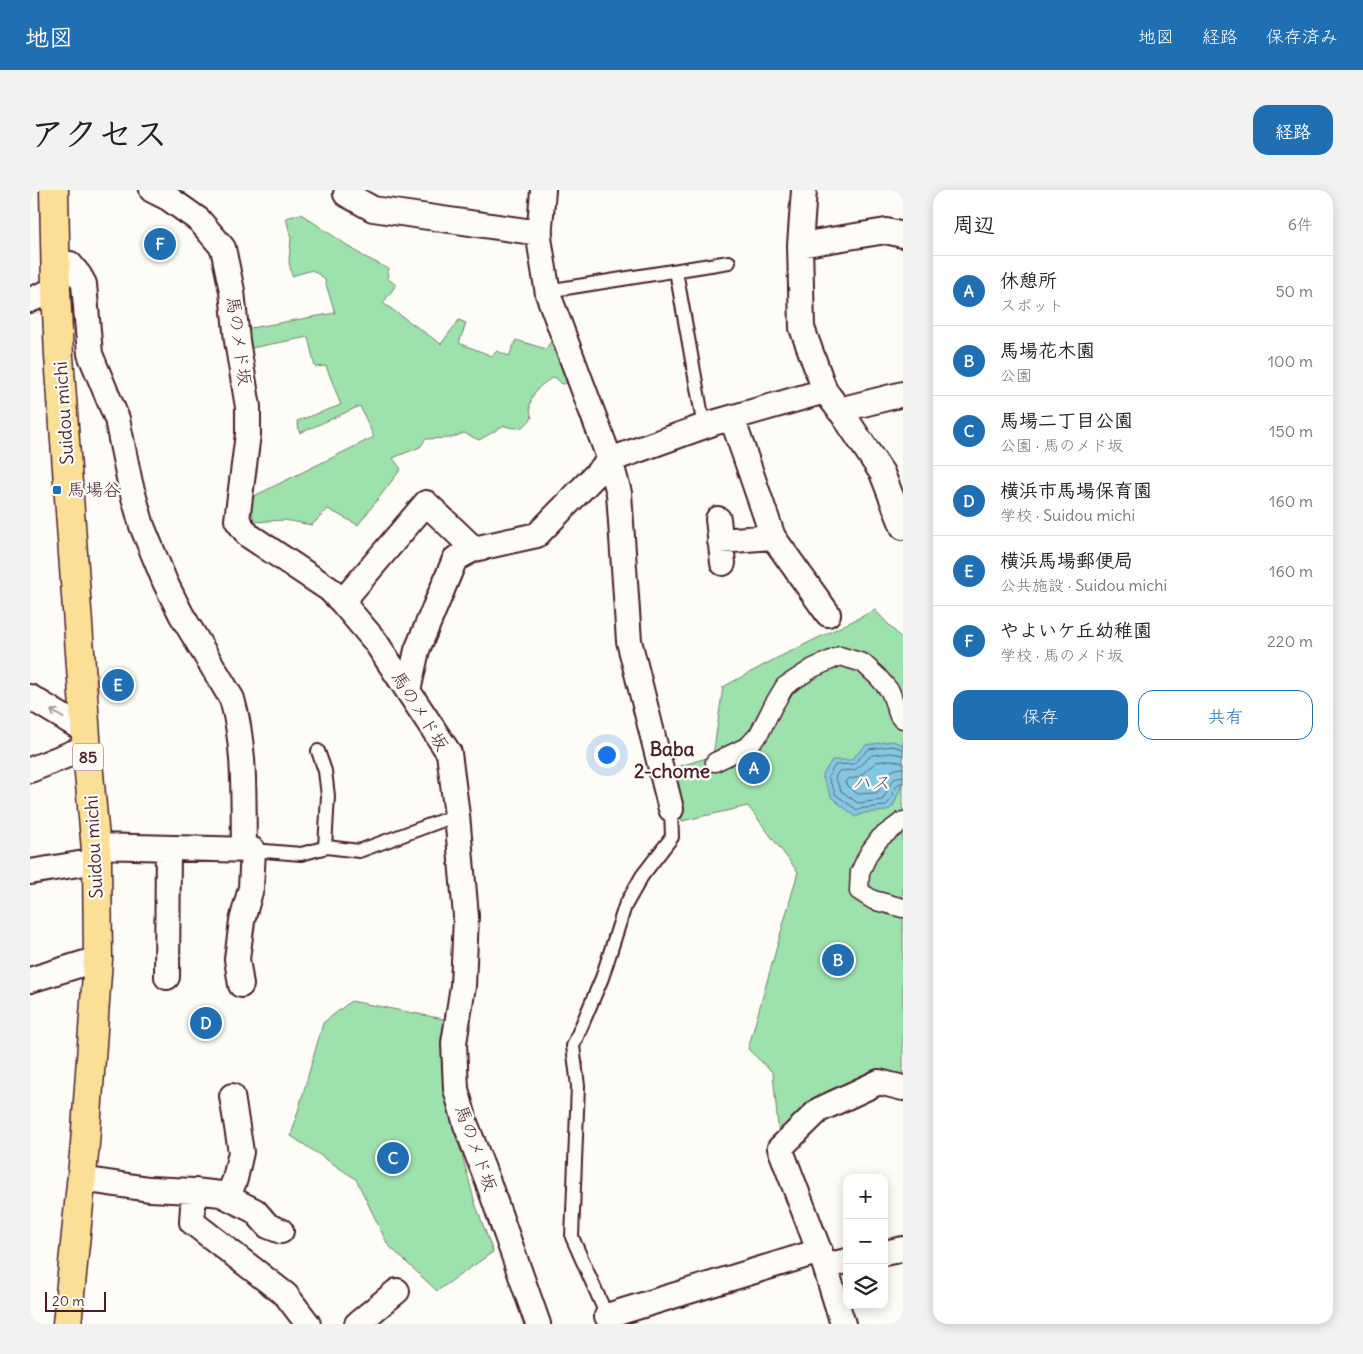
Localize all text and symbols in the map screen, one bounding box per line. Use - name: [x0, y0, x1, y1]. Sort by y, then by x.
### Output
- text: 地図: [25, 22, 73, 52]
- text: 地図: [1138, 25, 1174, 48]
- text: 経路: [1202, 25, 1238, 48]
- text: 保存済み: [1266, 25, 1338, 48]
- button: 経路: [1253, 105, 1333, 155]
- text: アクセス: [30, 111, 168, 155]
- text: 周辺: [953, 211, 995, 238]
- text: 6件: [1288, 214, 1313, 234]
- pin: F: [144, 225, 176, 263]
- text: 休憩所: [1000, 268, 1057, 292]
- text: A: [964, 281, 974, 301]
- text: 50 m: [1275, 281, 1313, 301]
- street label: 馬のメド坂: [222, 295, 257, 387]
- text: スポット: [1000, 295, 1064, 315]
- text: 馬場花木園: [1000, 338, 1095, 362]
- text: B: [964, 351, 974, 371]
- text: 100 m: [1268, 351, 1313, 371]
- street label: Suidou michi: [48, 361, 79, 465]
- text: 公園: [1000, 365, 1032, 385]
- text: 馬場二丁目公園: [1000, 408, 1133, 432]
- text: C: [964, 421, 974, 441]
- text: 150 m: [1269, 421, 1313, 441]
- text: 公園 · 馬のメド坂: [1000, 435, 1123, 455]
- place label: 馬場谷: [67, 478, 121, 501]
- text: 横浜市馬場保育園: [1000, 478, 1152, 502]
- marker: 馬場谷: [51, 484, 63, 496]
- text: D: [963, 491, 975, 511]
- text: 160 m: [1269, 491, 1313, 511]
- text: 学校 · Suidou michi: [1000, 505, 1135, 525]
- text: 横浜馬場郵便局: [1000, 548, 1133, 572]
- text: E: [964, 561, 974, 581]
- text: 160 m: [1269, 561, 1313, 581]
- text: 公共施設 · Suidou michi: [1000, 575, 1167, 595]
- text: やよいケ丘幼稚園: [1000, 618, 1152, 642]
- text: F: [964, 631, 974, 651]
- text: 220 m: [1267, 631, 1313, 651]
- text: 学校 · 馬のメド坂: [1000, 645, 1123, 665]
- pin: E: [102, 666, 134, 704]
- street label: 馬のメド坂: [387, 666, 454, 755]
- button: 保存: [953, 690, 1128, 740]
- button: 共有: [1138, 690, 1313, 740]
- one-way arrow: [51, 708, 65, 718]
- district label: Baba 2-chome: [634, 737, 710, 783]
- your location: [594, 742, 620, 768]
- road number: 85: [73, 744, 103, 770]
- pin: A: [738, 749, 770, 787]
- water label: ハス: [852, 770, 890, 794]
- street label: Suidou michi: [79, 795, 108, 899]
- pin: B: [822, 941, 854, 979]
- pin: D: [190, 1004, 222, 1042]
- street label: 馬のメド坂: [450, 1102, 503, 1194]
- pin: C: [377, 1139, 409, 1177]
- map controls: [843, 1174, 888, 1309]
- button: +: [843, 1174, 888, 1219]
- button: −: [843, 1219, 888, 1264]
- button: layers: [843, 1264, 888, 1309]
- scale bar: [45, 1289, 106, 1312]
- text: 20 m: [52, 1292, 85, 1310]

